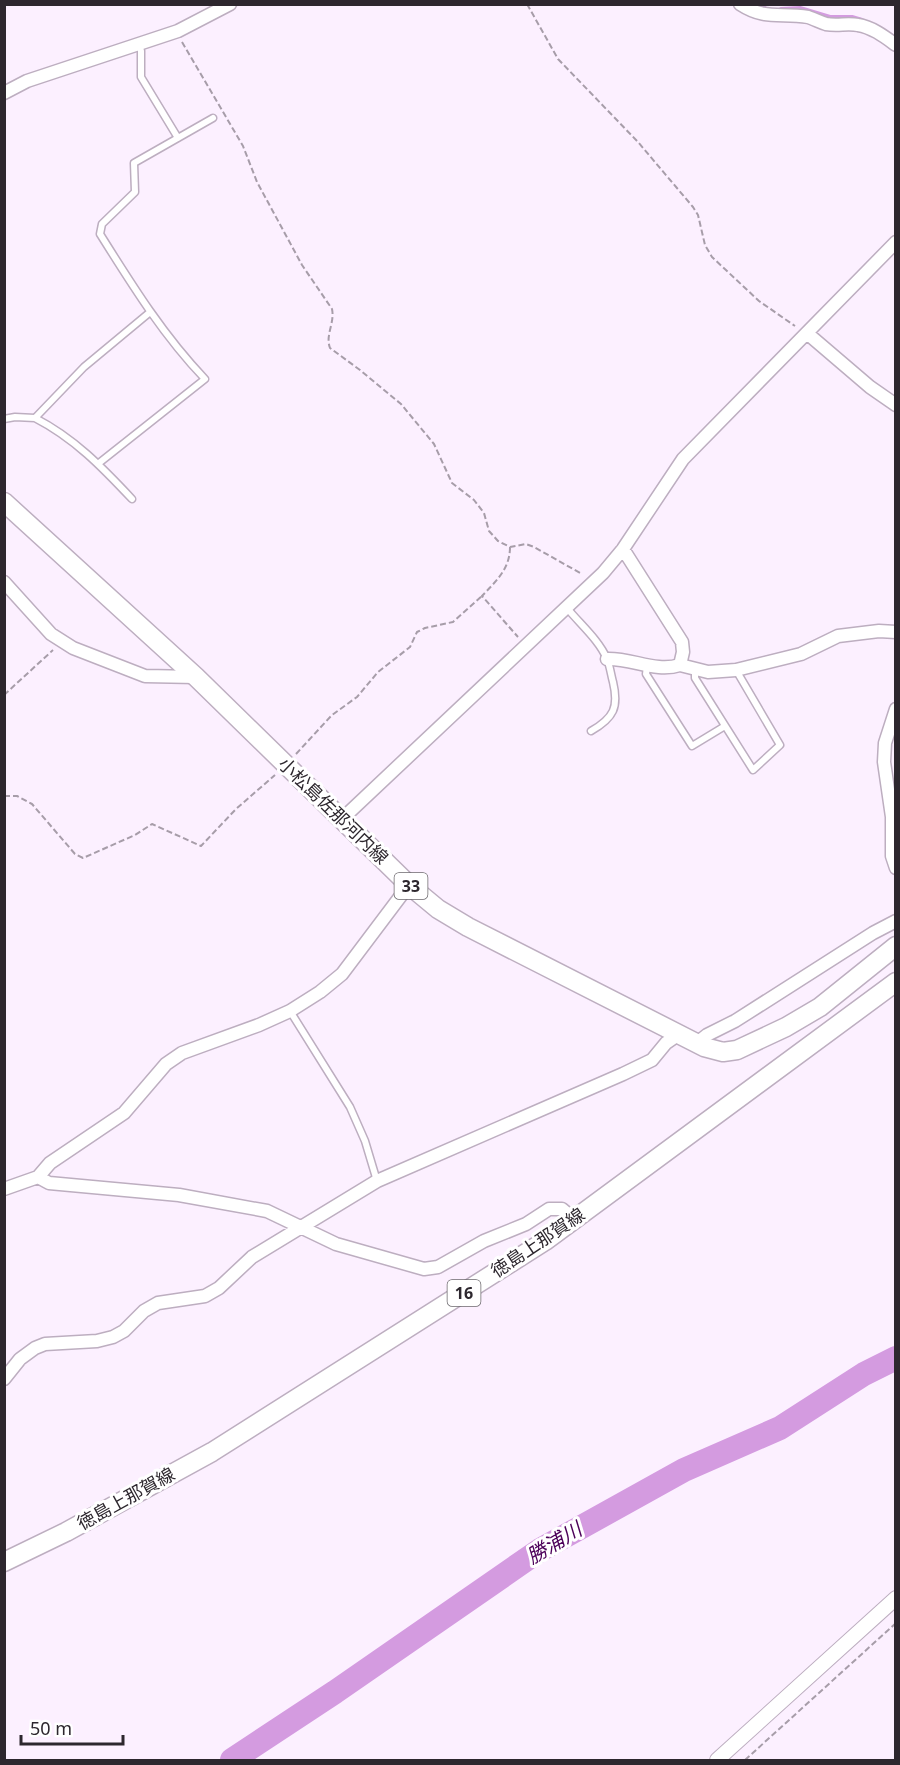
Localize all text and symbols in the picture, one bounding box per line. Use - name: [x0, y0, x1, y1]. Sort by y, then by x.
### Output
- street label: 小松島佐那河内線: [274, 752, 394, 869]
- road number: 33: [394, 873, 428, 899]
- street label: 徳島上那賀線: [486, 1202, 589, 1282]
- road number: 16: [448, 1280, 480, 1306]
- street label: 徳島上那賀線: [72, 1461, 179, 1535]
- water label: 勝浦川: [521, 1515, 588, 1570]
- scale bar: [21, 1708, 123, 1746]
- text: 50 m: [30, 1716, 72, 1740]

